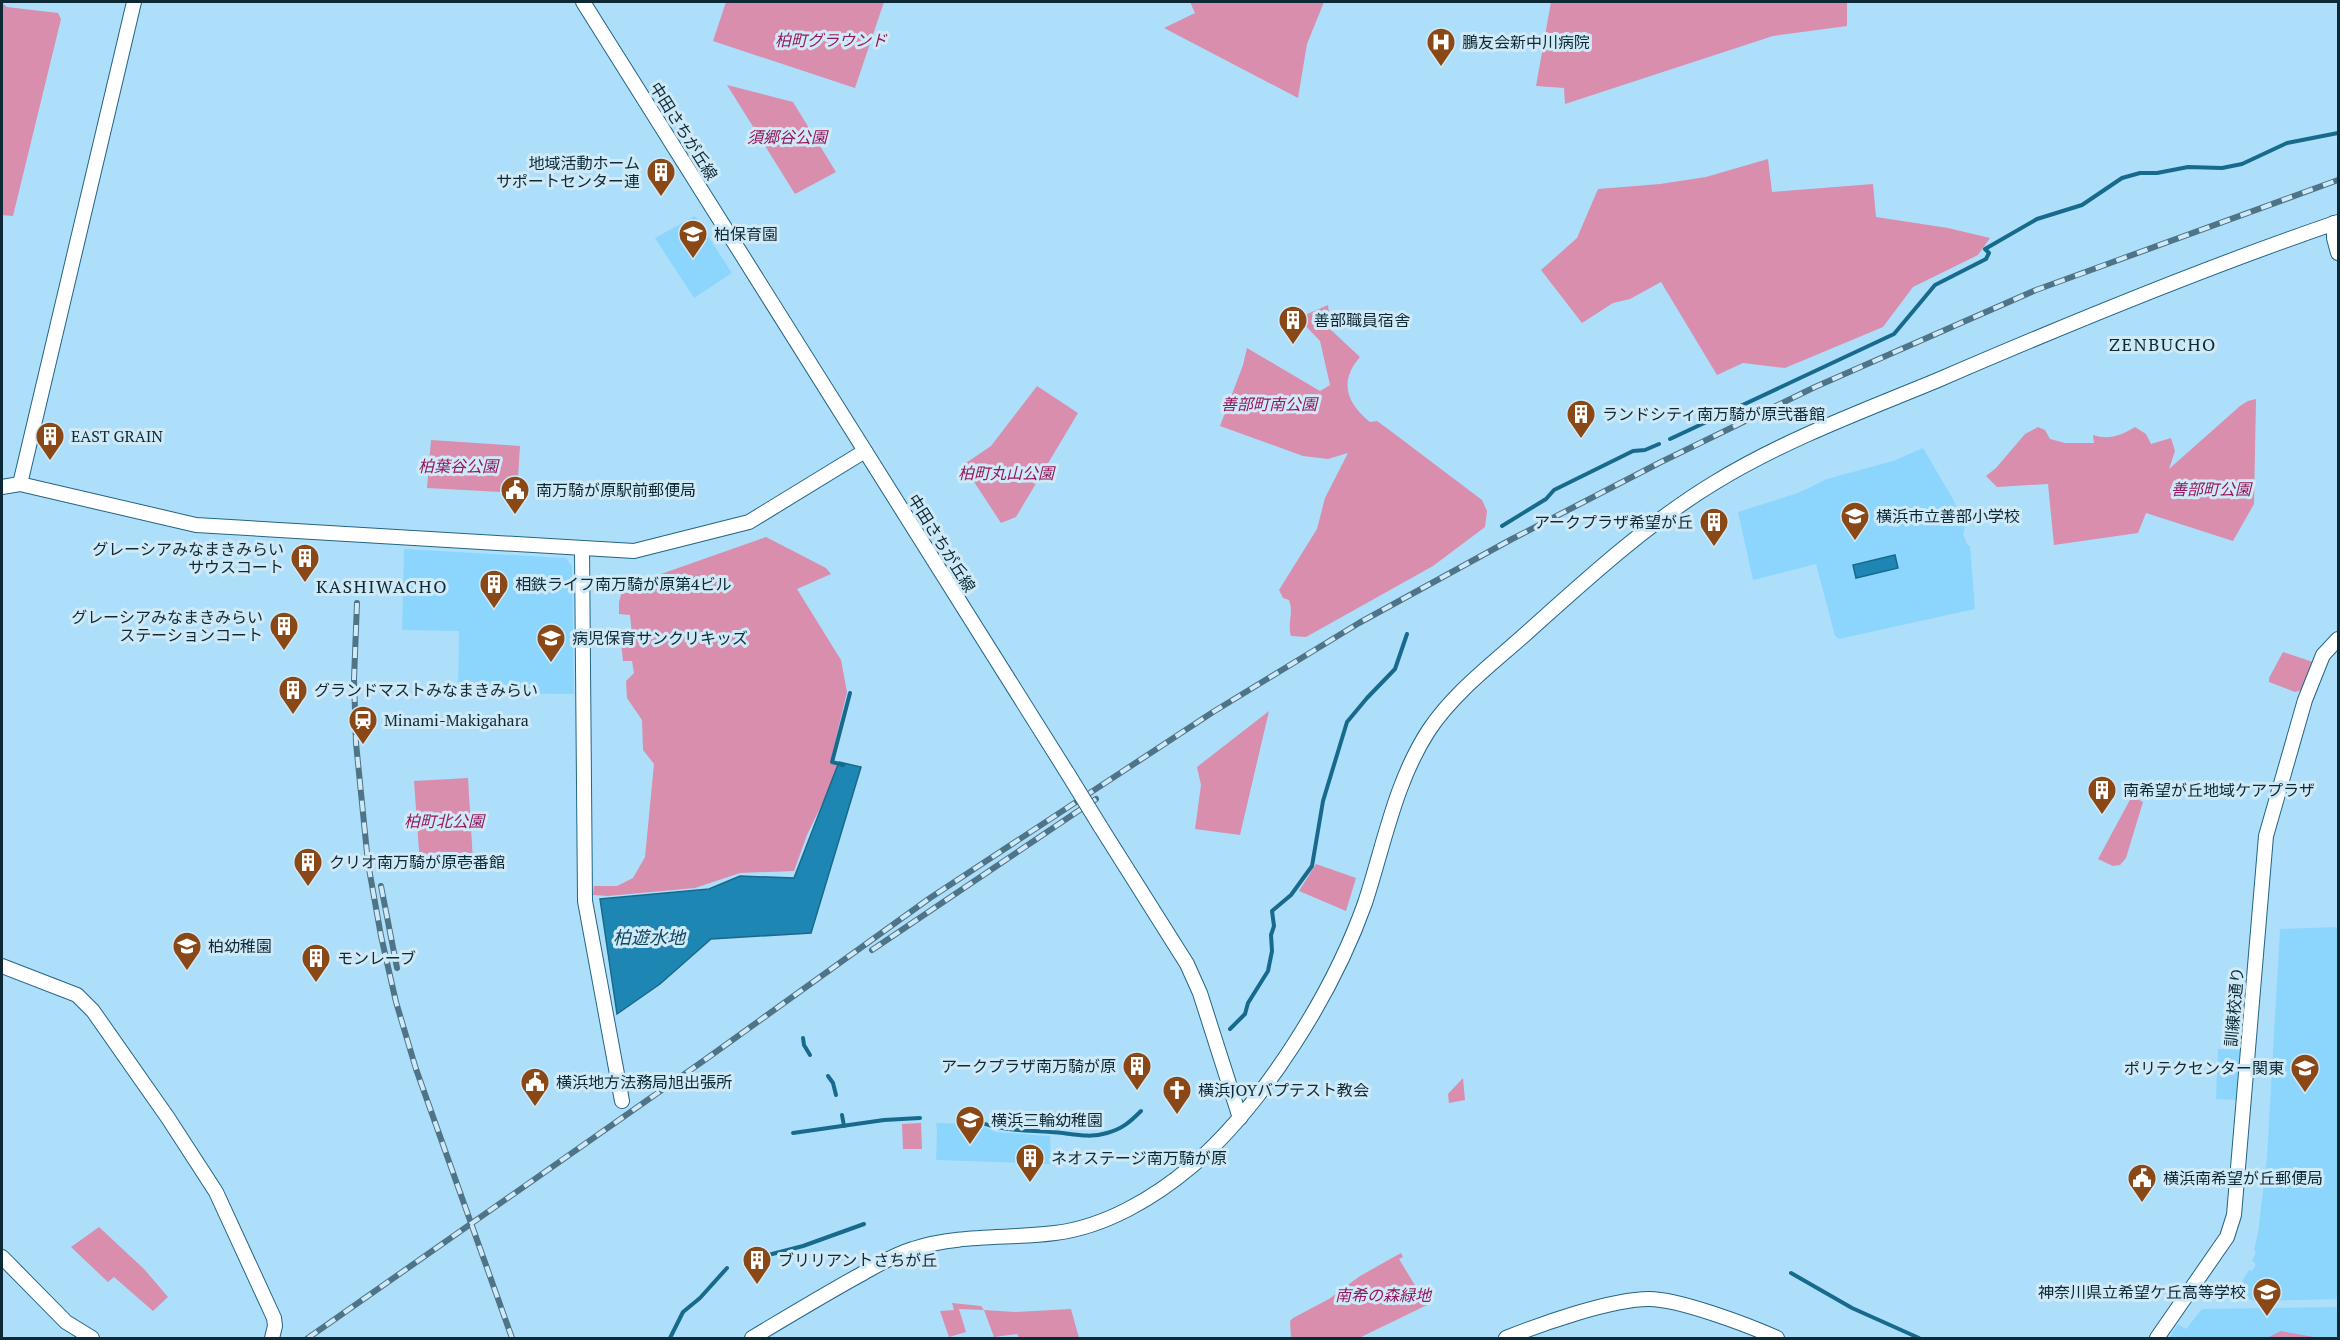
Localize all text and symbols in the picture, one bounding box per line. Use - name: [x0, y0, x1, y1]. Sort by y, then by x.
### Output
- hospital icon: 鵬友会新中川病院: [1425, 26, 1457, 68]
- park label: 柏町グラウンド: [775, 29, 888, 51]
- place label: 鵬友会新中川病院: [1462, 31, 1590, 53]
- street label: 中田さちが丘線: [645, 78, 723, 184]
- park label: 須郷谷公園: [747, 126, 829, 148]
- place label: 地域活動ホーム サポートセンター連: [496, 152, 640, 192]
- building icon: 地域活動ホーム サポートセンター連: [645, 156, 677, 198]
- school or university icon: 柏保育園: [677, 218, 709, 260]
- place label: 柏保育園: [714, 223, 778, 245]
- building icon: 善部職員宿舎: [1277, 304, 1309, 346]
- place label: 善部職員宿舎: [1314, 309, 1410, 331]
- district label: ZENBUCHO: [2109, 332, 2217, 356]
- park label: 善部町南公園: [1221, 393, 1319, 415]
- building icon: ランドシティ南万騎が原弐番館: [1565, 398, 1597, 440]
- place label: ランドシティ南万騎が原弐番館: [1602, 403, 1825, 425]
- building icon: EAST GRAIN: [34, 420, 66, 462]
- place label: EAST GRAIN: [71, 425, 163, 447]
- park label: 柏葉谷公園: [418, 455, 500, 477]
- park label: 柏町丸山公園: [958, 462, 1056, 484]
- public building icon: 南万騎が原駅前郵便局: [499, 474, 531, 516]
- park label: 善部町公園: [2171, 478, 2253, 500]
- place label: 南万騎が原駅前郵便局: [536, 479, 696, 501]
- street label: 中田さちが丘線: [903, 490, 981, 596]
- school or university icon: 横浜市立善部小学校: [1839, 500, 1871, 542]
- place label: 横浜市立善部小学校: [1876, 505, 2020, 527]
- building icon: アークプラザ希望が丘: [1698, 506, 1730, 548]
- place label: アークプラザ希望が丘: [1534, 511, 1693, 533]
- place label: グレーシアみなまきみらい サウスコート: [92, 538, 284, 578]
- building icon: グレーシアみなまきみらい サウスコート: [289, 542, 321, 584]
- building icon: 相鉄ライフ南万騎が原第4ビル: [478, 568, 510, 610]
- place label: 相鉄ライフ南万騎が原第4ビル: [515, 573, 732, 595]
- district label: KASHIWACHO: [316, 574, 448, 598]
- place label: グレーシアみなまきみらい ステーションコート: [71, 606, 263, 646]
- building icon: グレーシアみなまきみらい ステーションコート: [268, 610, 300, 652]
- school or university icon: 病児保育サンクリキッズ: [535, 622, 567, 664]
- place label: 病児保育サンクリキッズ: [572, 627, 748, 649]
- building icon: グランドマストみなまきみらい: [277, 674, 309, 716]
- place label: グランドマストみなまきみらい: [314, 679, 538, 701]
- station icon: Minami-Makigahara: [347, 704, 379, 746]
- place label: Minami-Makigahara: [384, 709, 529, 731]
- building icon: 南希望が丘地域ケアプラザ: [2086, 774, 2118, 816]
- place label: 南希望が丘地域ケアプラザ: [2123, 779, 2315, 801]
- park label: 柏町北公園: [404, 810, 486, 832]
- building icon: クリオ南万騎が原壱番館: [292, 846, 324, 888]
- place label: クリオ南万騎が原壱番館: [329, 851, 505, 873]
- water label: 柏遊水地: [613, 925, 687, 949]
- school or university icon: 柏幼稚園: [171, 930, 203, 972]
- place label: 柏幼稚園: [208, 935, 272, 957]
- building icon: モンレーブ: [300, 942, 332, 984]
- place label: モンレーブ: [337, 947, 416, 969]
- street label: 訓練校通り: [2220, 966, 2248, 1048]
- building icon: アークプラザ南万騎が原: [1121, 1050, 1153, 1092]
- school or university icon: ポリテクセンター関東: [2289, 1052, 2321, 1094]
- place label: アークプラザ南万騎が原: [941, 1055, 1116, 1077]
- place label: ポリテクセンター関東: [2124, 1057, 2284, 1079]
- public building icon: 横浜地方法務局旭出張所: [519, 1066, 551, 1108]
- place label: 横浜地方法務局旭出張所: [556, 1071, 732, 1093]
- church icon: 横浜JOYバプテスト教会: [1161, 1074, 1193, 1116]
- place label: 横浜JOYバプテスト教会: [1198, 1079, 1369, 1101]
- school or university icon: 横浜三輪幼稚園: [954, 1104, 986, 1146]
- place label: 横浜三輪幼稚園: [991, 1109, 1103, 1131]
- building icon: ネオステージ南万騎が原: [1014, 1142, 1046, 1184]
- place label: ネオステージ南万騎が原: [1051, 1147, 1227, 1169]
- public building icon: 横浜南希望が丘郵便局: [2126, 1162, 2158, 1204]
- place label: 横浜南希望が丘郵便局: [2163, 1167, 2323, 1189]
- building icon: ブリリアントさちが丘: [741, 1244, 773, 1286]
- place label: ブリリアントさちが丘: [778, 1249, 937, 1271]
- school or university icon: 神奈川県立希望ケ丘高等学校: [2251, 1276, 2283, 1318]
- place label: 神奈川県立希望ケ丘高等学校: [2038, 1281, 2246, 1303]
- park label: 南希の森緑地: [1335, 1284, 1433, 1306]

